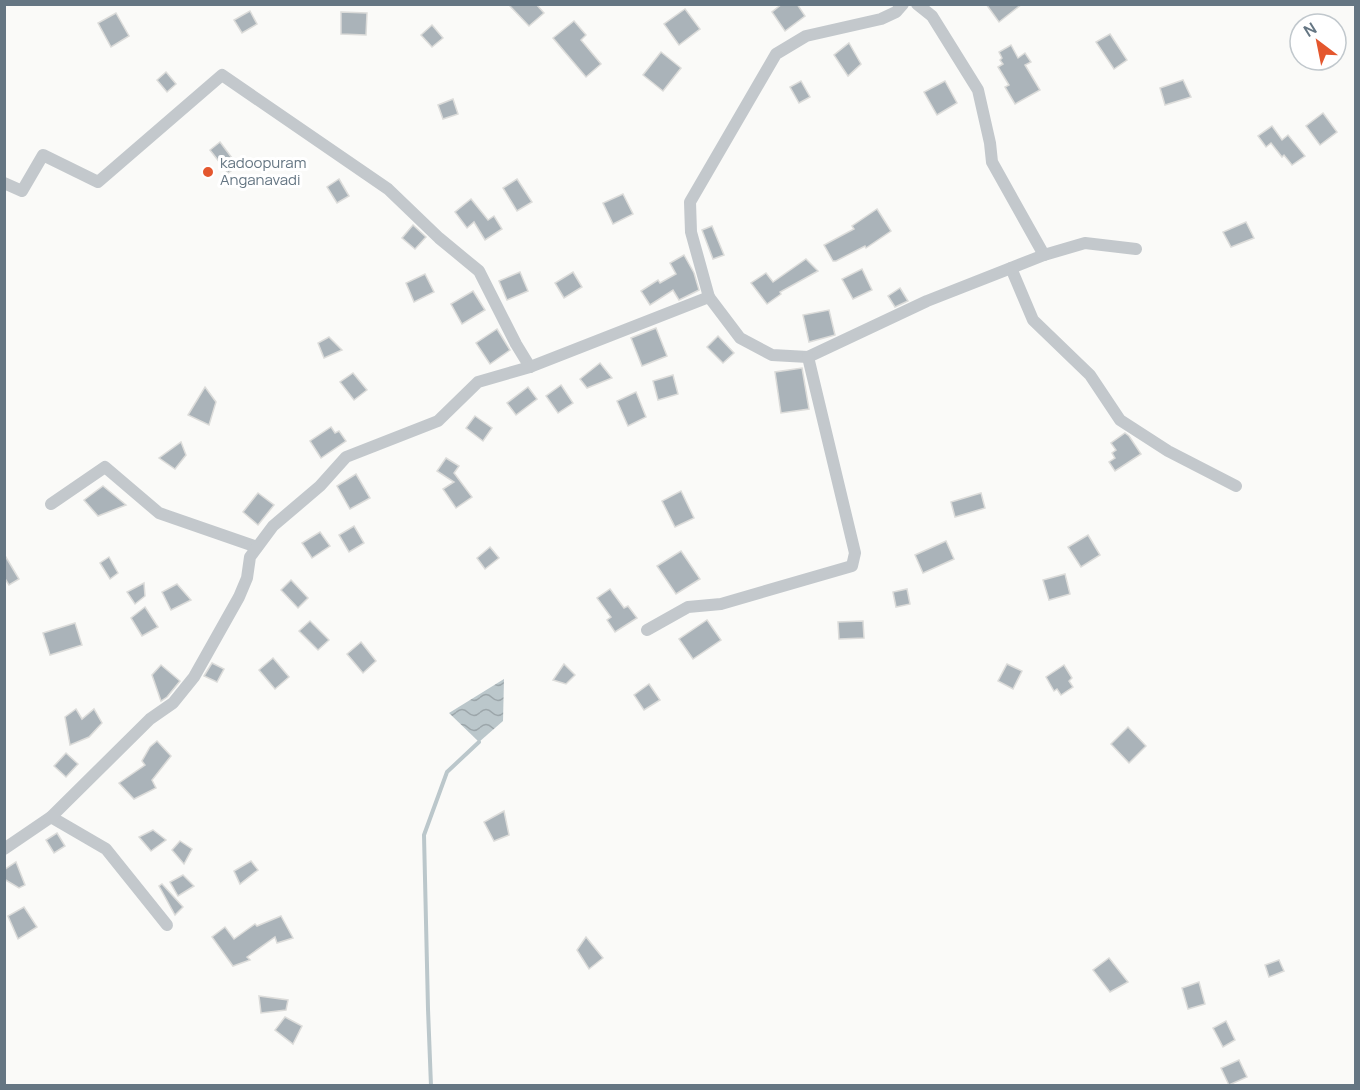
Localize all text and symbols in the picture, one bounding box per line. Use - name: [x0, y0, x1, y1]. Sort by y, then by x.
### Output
- north arrow: [1288, 12, 1348, 72]
- text: N: [1299, 17, 1321, 42]
- place label: kadoopuram Anganavadi: [220, 152, 306, 190]
- marker: kadoopuram Anganavadi: [201, 165, 215, 179]

